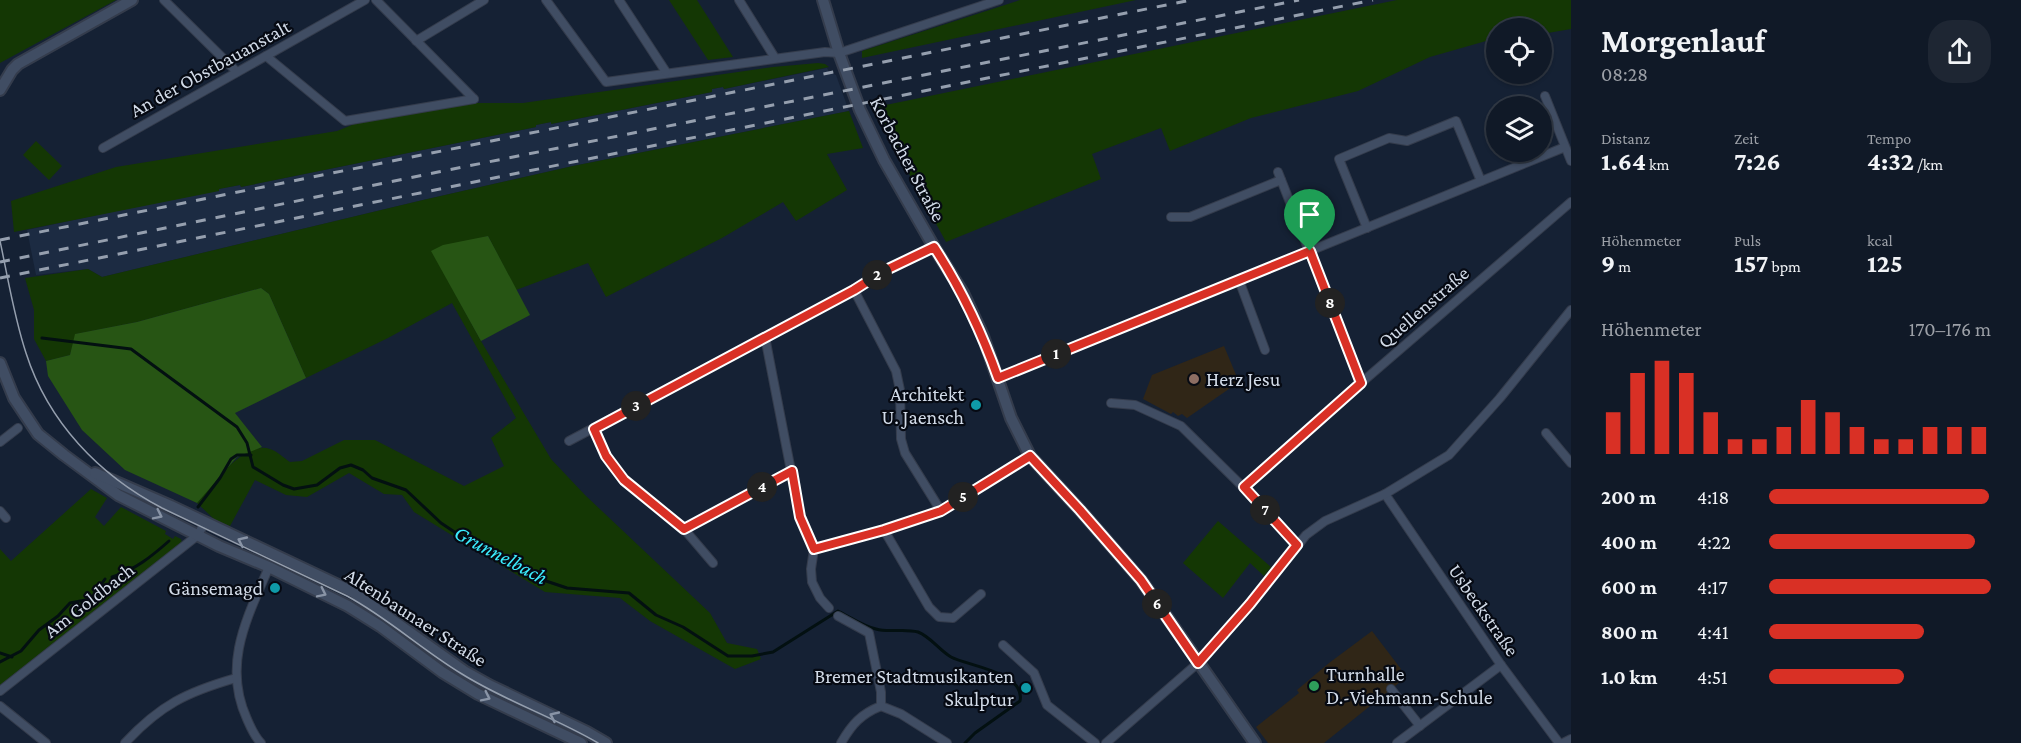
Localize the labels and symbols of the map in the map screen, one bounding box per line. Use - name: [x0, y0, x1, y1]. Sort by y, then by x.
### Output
- street label: An der Obstbauanstalt: [126, 15, 294, 121]
- street label: Korbacher Straße: [866, 93, 950, 225]
- pin: [1284, 189, 1335, 251]
- pin: 2: [862, 260, 892, 290]
- street label: Quellenstraße: [1373, 261, 1473, 352]
- pin: 8: [1315, 288, 1345, 318]
- pin: 1: [1041, 339, 1071, 369]
- place label: Herz Jesu: [1206, 368, 1281, 391]
- marker: Herz Jesu: [1187, 372, 1201, 386]
- place label: Architekt U. Jaensch: [881, 383, 964, 429]
- pin: 3: [621, 391, 651, 421]
- marker: Architekt U. Jaensch: [969, 398, 983, 412]
- pin: 4: [747, 472, 777, 502]
- pin: 5: [948, 482, 978, 512]
- pin: 7: [1250, 495, 1280, 525]
- one-way arrow: [152, 508, 163, 519]
- water label: Grunnelbach: [450, 520, 552, 590]
- one-way arrow: [237, 537, 248, 549]
- street label: Am Goldbach: [40, 558, 139, 642]
- street label: Usbeckstraße: [1444, 560, 1524, 660]
- street label: Altenbaunaer Straße: [341, 563, 491, 671]
- place label: Gänsemagd: [168, 577, 263, 600]
- marker: Gänsemagd: [268, 581, 282, 595]
- one-way arrow: [315, 586, 326, 598]
- pin: 6: [1142, 589, 1172, 619]
- place label: Turnhalle D.-Viehmann-Schule: [1326, 663, 1493, 708]
- place label: Bremer Stadtmusikanten Skulptur: [814, 665, 1014, 711]
- marker: Turnhalle D.-Viehmann-Schule: [1307, 679, 1321, 693]
- marker: Bremer Stadtmusikanten Skulptur: [1019, 681, 1033, 695]
- one-way arrow: [480, 690, 491, 702]
- one-way arrow: [550, 712, 561, 724]

